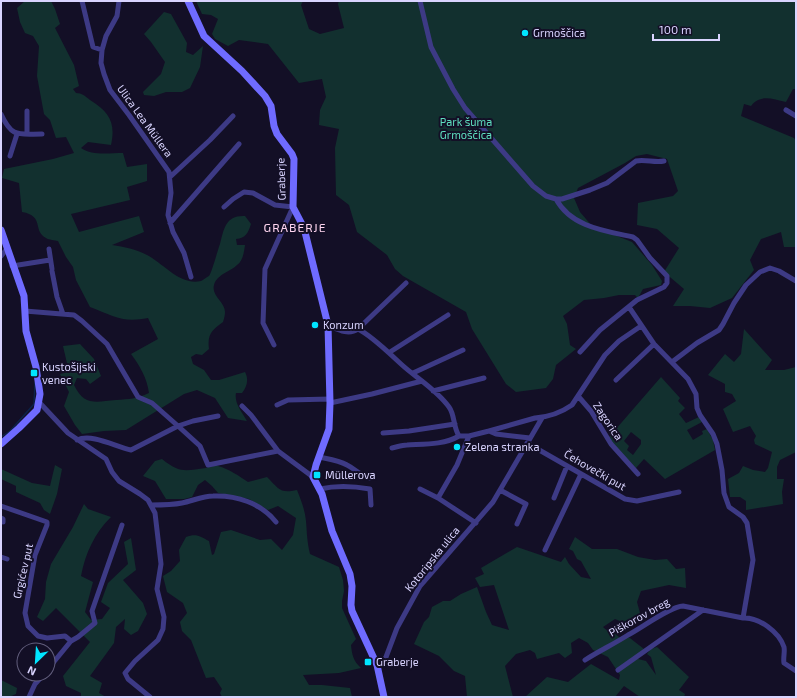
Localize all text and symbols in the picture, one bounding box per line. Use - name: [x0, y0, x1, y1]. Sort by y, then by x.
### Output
- scale bar: [653, 16, 719, 42]
- text: 100 m: [659, 22, 691, 36]
- place label: Grmoščica: [533, 26, 585, 39]
- marker: Grmoščica: [520, 28, 530, 38]
- street label: Ulica Lea Müllera: [115, 82, 176, 159]
- park label: Park šuma Grmoščica: [440, 115, 492, 141]
- street label: Graberje: [273, 157, 289, 201]
- district label: GRABERJE: [264, 220, 326, 234]
- place label: Konzum: [323, 318, 364, 331]
- marker: Konzum: [310, 320, 320, 330]
- place label: Kustošijski venec: [42, 360, 96, 386]
- marker: Kustošijski venec: [29, 368, 39, 378]
- street label: Zagorica: [591, 399, 626, 442]
- place label: Zelena stranka: [465, 440, 539, 453]
- marker: Zelena stranka: [452, 442, 462, 452]
- street label: Čehovečki put: [562, 447, 629, 493]
- place label: Müllerova: [325, 468, 376, 481]
- marker: Müllerova: [312, 470, 322, 480]
- street label: Kotoripska ulica: [401, 524, 462, 594]
- street label: Grgićev put: [10, 542, 35, 600]
- street label: Piškorov breg: [606, 595, 671, 639]
- north arrow: [16, 642, 56, 682]
- place label: Graberje: [376, 655, 419, 669]
- marker: Graberje: [363, 657, 373, 667]
- text: N: [25, 664, 38, 679]

